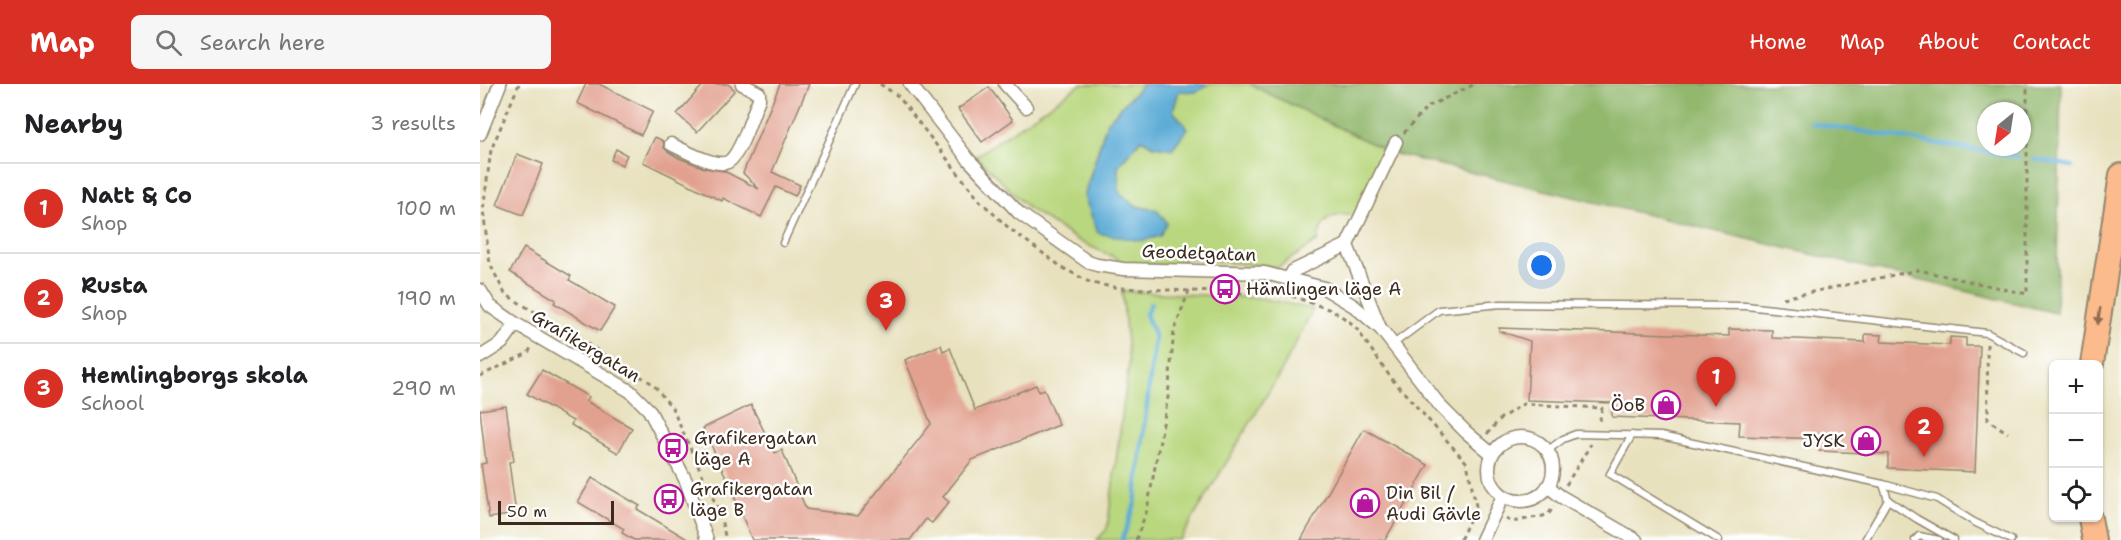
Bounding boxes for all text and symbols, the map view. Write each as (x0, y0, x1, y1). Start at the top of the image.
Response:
search box (131, 15, 551, 69)
text: Map (30, 23, 95, 61)
icon: search (152, 26, 185, 59)
text: Search here (200, 28, 325, 57)
text: Home (1749, 28, 1807, 56)
text: Map (1840, 28, 1885, 56)
text: About (1918, 28, 1979, 56)
text: Contact (2012, 28, 2091, 56)
north arrow (1977, 102, 2031, 156)
text: Nearby (24, 106, 123, 141)
text: 3 results (370, 110, 456, 136)
text: Natt & Co (81, 181, 192, 210)
text: 1 (39, 195, 48, 221)
text: 100 m (396, 195, 456, 221)
text: Shop (81, 210, 128, 236)
street label: Geodetgatan (1141, 239, 1257, 267)
your location (1527, 251, 1556, 280)
text: Rusta (81, 271, 148, 300)
bus stop icon: Hämlingen läge A (1209, 273, 1241, 305)
place label: Hämlingen läge A (1246, 277, 1401, 301)
pin: 3 (866, 282, 906, 331)
text: 2 (37, 285, 51, 311)
text: 190 m (397, 285, 456, 311)
text: Shop (81, 300, 128, 326)
street label: Grafikergatan (527, 304, 645, 388)
one-way arrow (2094, 307, 2103, 326)
pin: 1 (1696, 358, 1736, 407)
map controls (2049, 360, 2103, 522)
button: + (2049, 360, 2103, 414)
text: Hemlingborgs skola (81, 361, 308, 390)
text: 3 (37, 375, 51, 401)
text: 290 m (391, 375, 456, 401)
shop icon: ÖoB (1650, 389, 1682, 421)
text: School (81, 390, 144, 416)
place label: ÖoB (1611, 393, 1645, 417)
pin: 2 (1904, 408, 1944, 457)
button: − (2049, 414, 2103, 468)
shop icon: JYSK (1850, 425, 1882, 457)
place label: Grafikergatan läge A (694, 426, 817, 471)
place label: JYSK (1802, 429, 1845, 453)
bus stop icon: Grafikergatan läge A (657, 432, 689, 464)
button: locate (2049, 468, 2103, 522)
place label: Grafikergatan läge B (690, 477, 813, 522)
place label: Din Bil / Audi Gävle (1386, 481, 1481, 526)
bus stop icon: Grafikergatan läge B (653, 483, 685, 515)
shop icon: Din Bil / Audi Gävle (1349, 487, 1381, 519)
scale bar (498, 498, 614, 526)
text: 50 m (507, 501, 547, 522)

